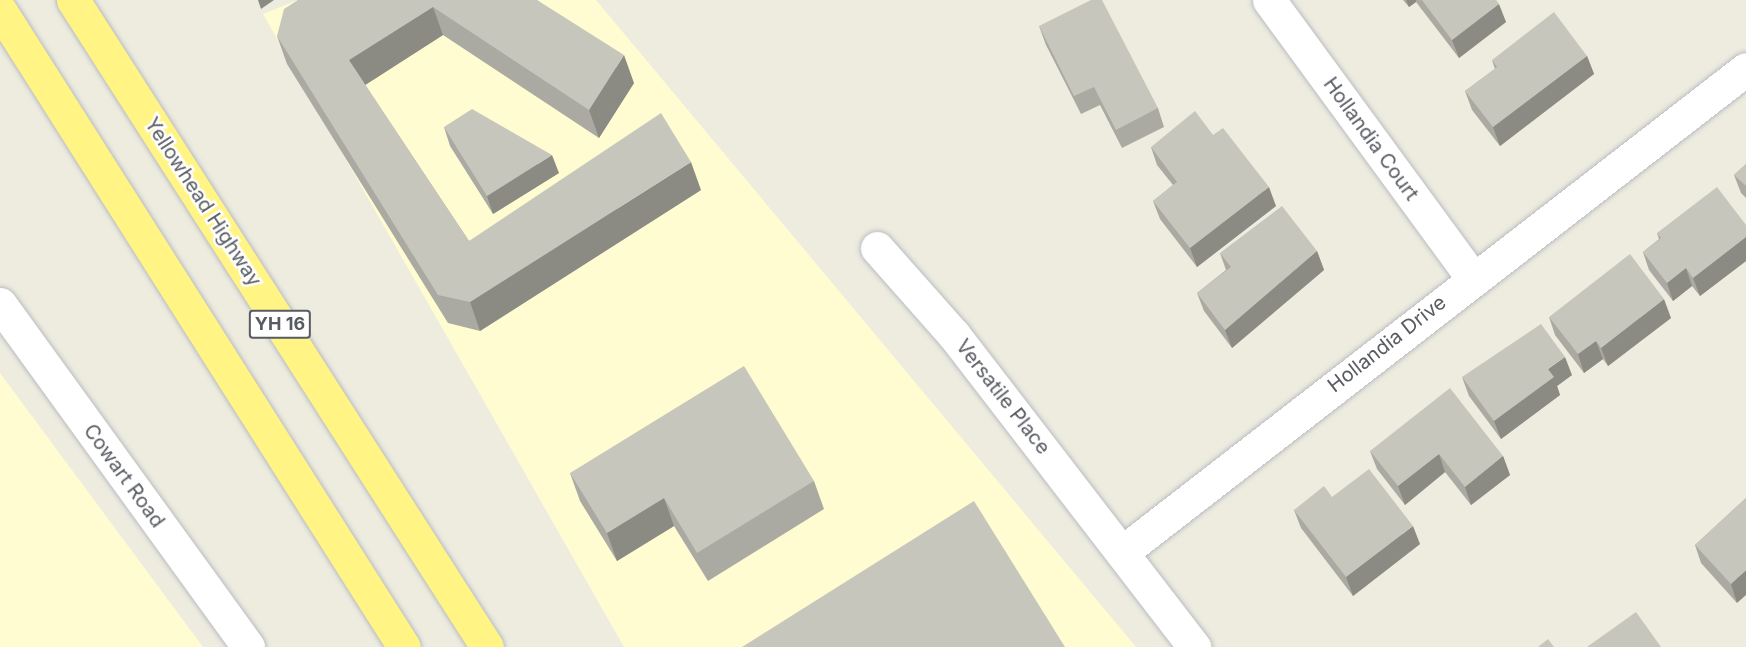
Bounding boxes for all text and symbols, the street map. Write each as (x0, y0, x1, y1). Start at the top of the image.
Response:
street label: Hollandia Court (1318, 73, 1424, 205)
street label: Yellowhead Highway (139, 113, 267, 291)
street label: Hollandia Drive (1323, 290, 1451, 398)
road number: YH 16 (248, 309, 312, 339)
street label: Versatile Place (951, 335, 1055, 459)
street label: Cowart Road (78, 420, 170, 532)

